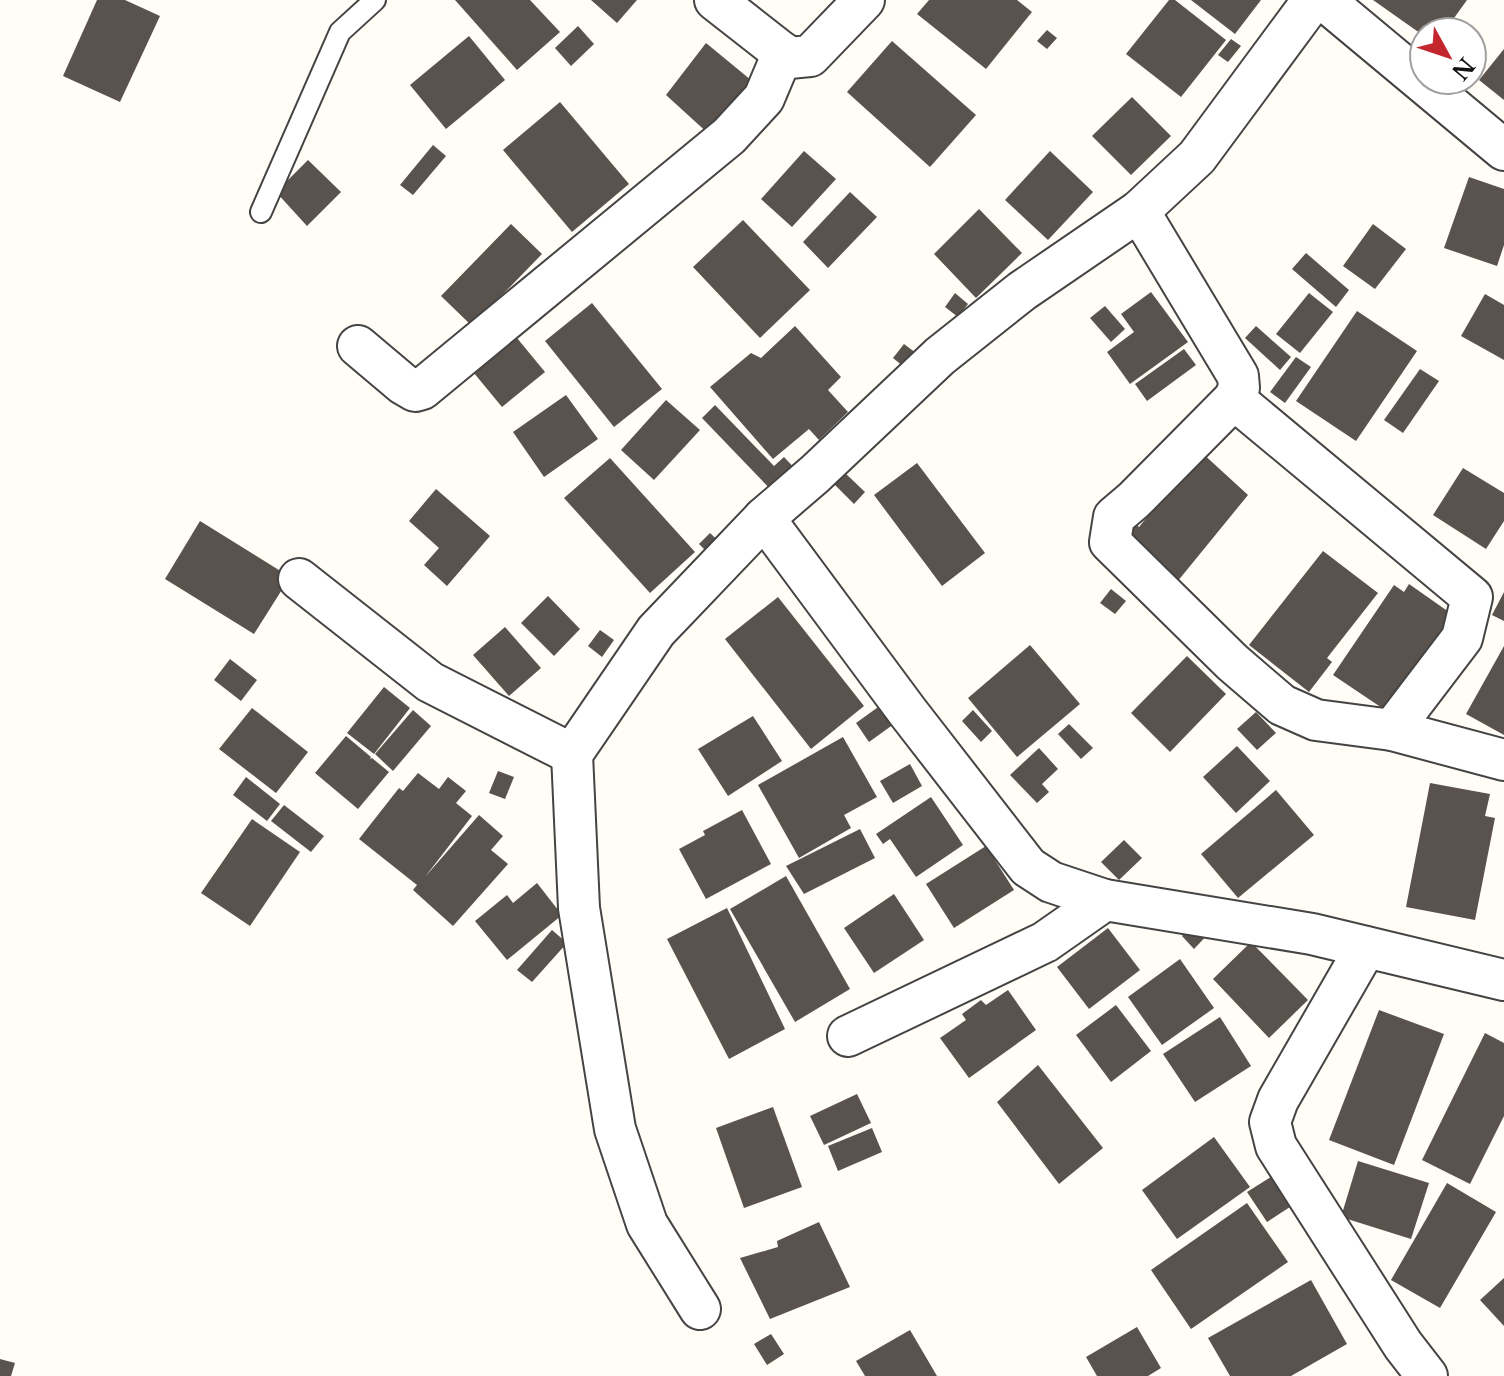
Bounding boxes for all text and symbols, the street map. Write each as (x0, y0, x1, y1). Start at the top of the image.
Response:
north arrow (1408, 16, 1488, 96)
text: N (1446, 52, 1480, 85)

